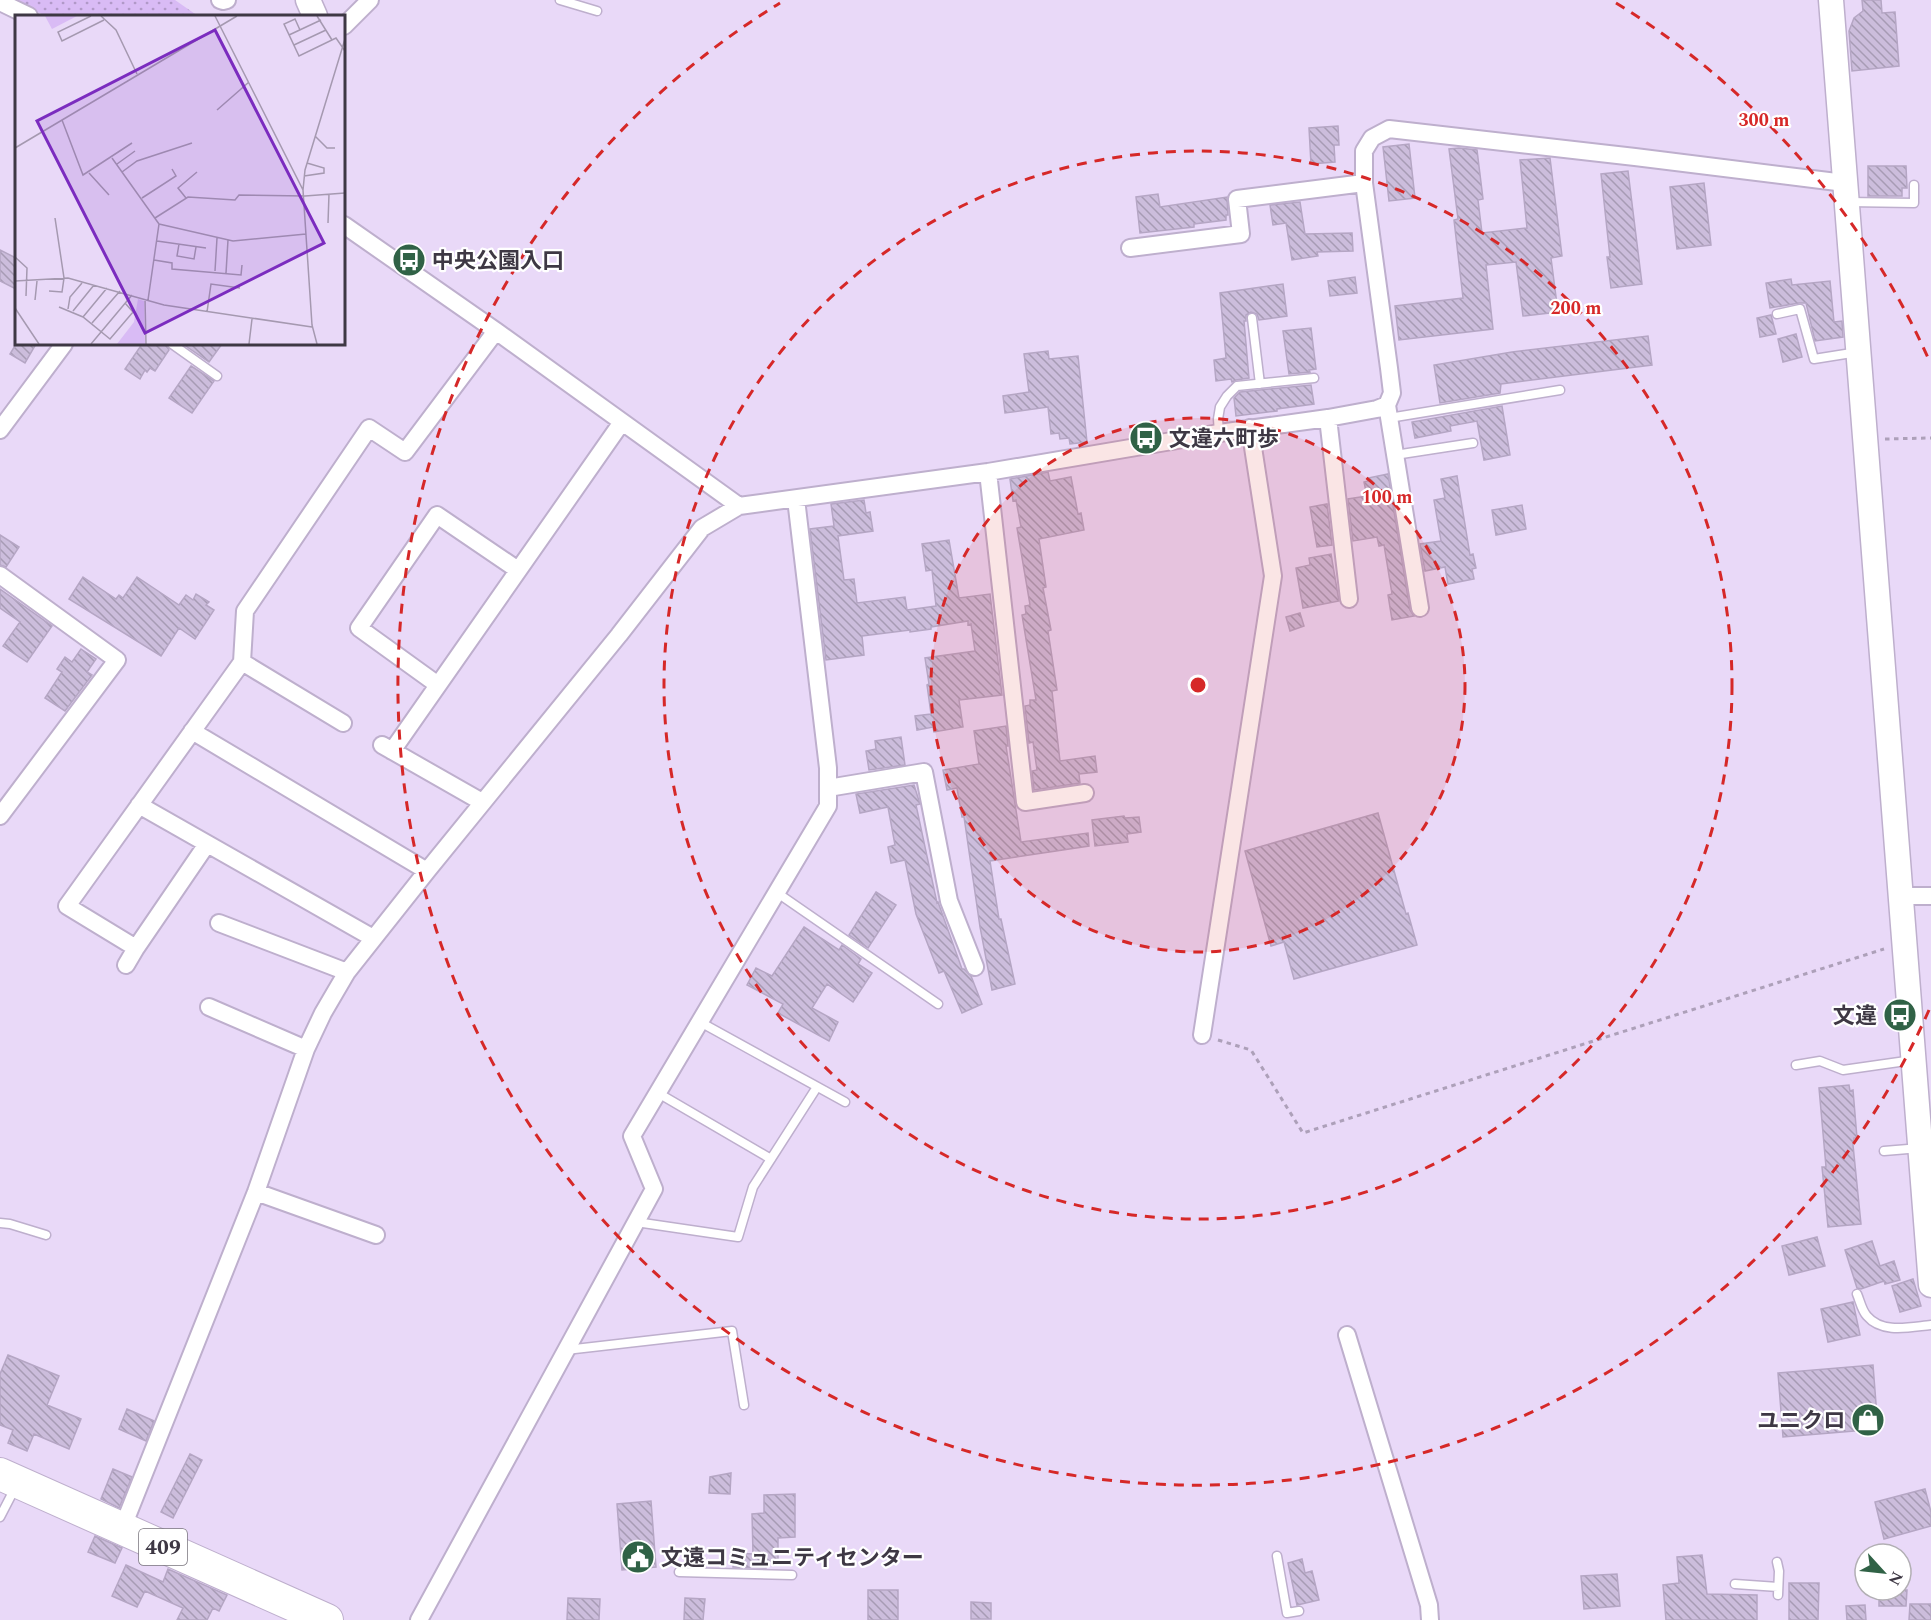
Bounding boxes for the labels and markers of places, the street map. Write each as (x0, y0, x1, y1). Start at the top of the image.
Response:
bus stop icon: 中央公園入口 (391, 242, 427, 278)
place label: 中央公園入口 (432, 245, 564, 278)
bus stop icon: 文違六町歩 (1128, 420, 1164, 456)
place label: 文違六町歩 (1169, 423, 1279, 456)
centre of rings (1188, 675, 1208, 695)
bus stop icon: 文違 (1882, 997, 1918, 1033)
place label: 文違 (1833, 1000, 1877, 1033)
shop icon: ユニクロ (1850, 1402, 1886, 1438)
place label: ユニクロ (1757, 1405, 1845, 1438)
public building icon: 文遠コミュニティセンター (620, 1539, 656, 1575)
place label: 文遠コミュニティセンター (661, 1542, 924, 1575)

